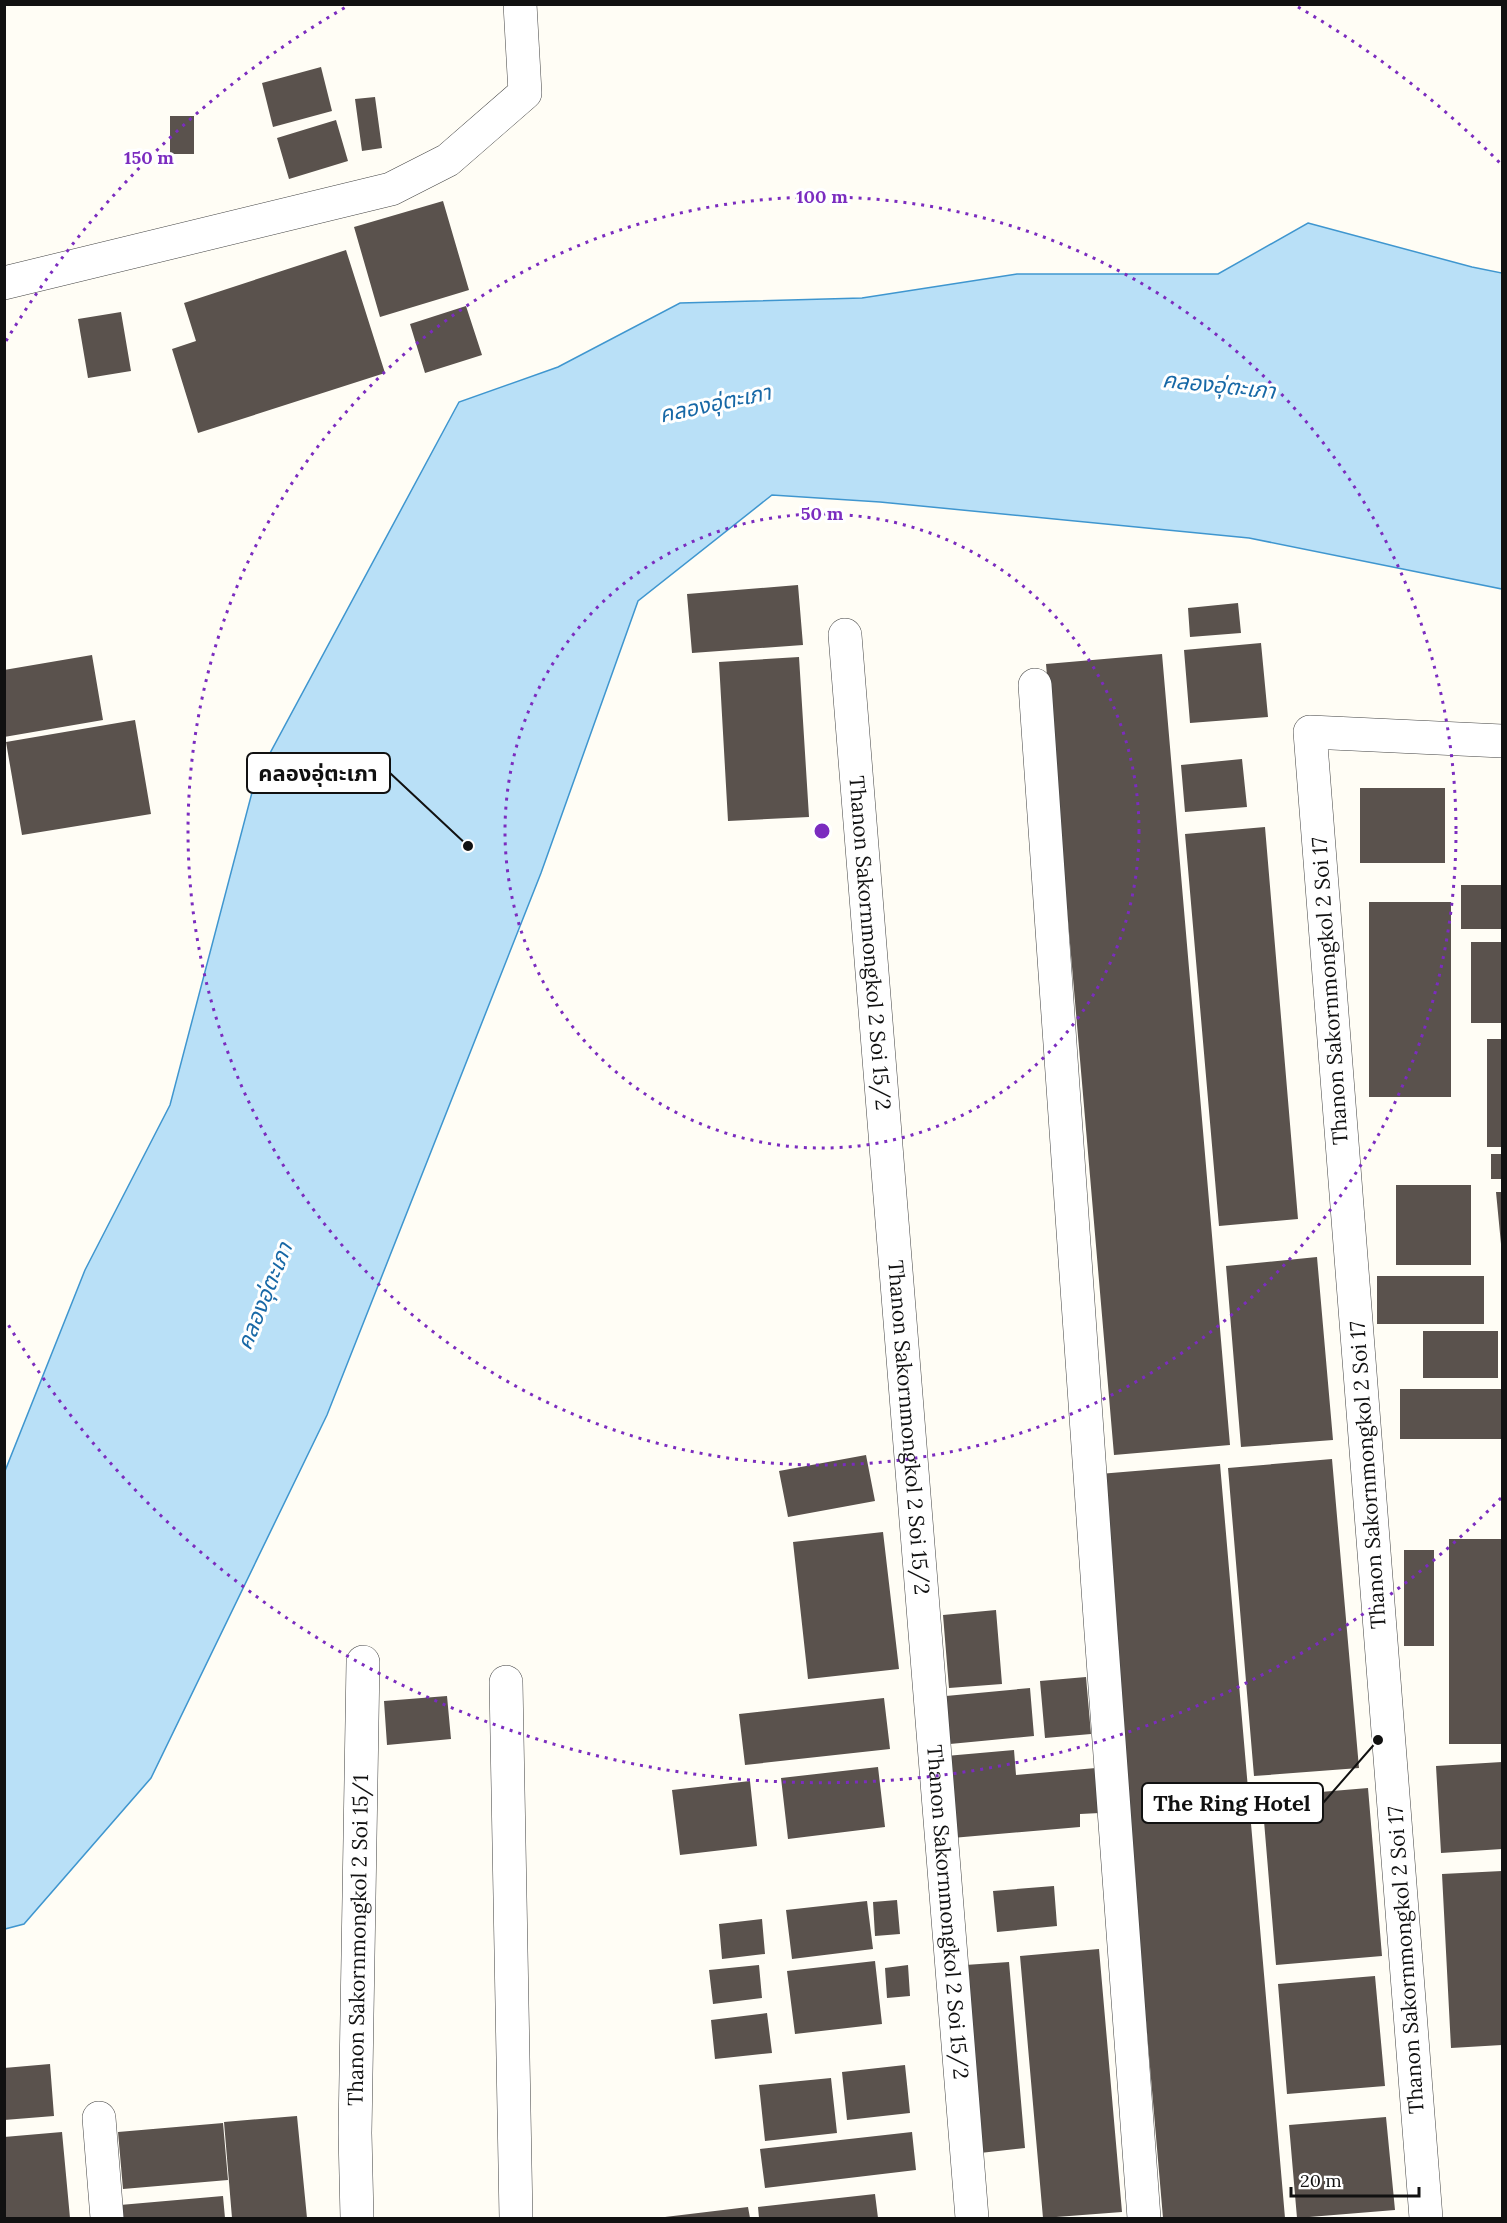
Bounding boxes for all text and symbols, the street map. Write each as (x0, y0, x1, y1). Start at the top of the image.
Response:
text: 150 m (124, 146, 174, 169)
text: 100 m (796, 185, 848, 208)
water label: คลองอุ่ตะเภา (1161, 365, 1278, 405)
water label: คลองอุ่ตะเภา (657, 377, 774, 428)
text: 50 m (801, 502, 844, 525)
callout: คลองอุ่ตะเภา (247, 753, 390, 793)
text: คลองอุ่ตะเภา (258, 759, 378, 787)
street label: Thanon Sakornmongkol 2 Soi 15/2 (843, 775, 897, 1111)
centre of rings (812, 821, 832, 841)
street label: Thanon Sakornmongkol 2 Soi 17 (1305, 836, 1354, 1146)
water label: คลองอุ่ตะเภา (230, 1237, 299, 1354)
street label: Thanon Sakornmongkol 2 Soi 15/2 (882, 1259, 936, 1596)
street label: Thanon Sakornmongkol 2 Soi 17 (1343, 1320, 1392, 1630)
street label: Thanon Sakornmongkol 2 Soi 15/2 (921, 1744, 975, 2080)
street label: Thanon Sakornmongkol 2 Soi 15/1 (341, 1774, 374, 2106)
callout: The Ring Hotel (1142, 1783, 1323, 1823)
text: The Ring Hotel (1153, 1789, 1311, 1817)
street label: Thanon Sakornmongkol 2 Soi 17 (1381, 1805, 1430, 2115)
scale bar (1291, 2160, 1418, 2198)
text: 20 m (1300, 2169, 1342, 2192)

